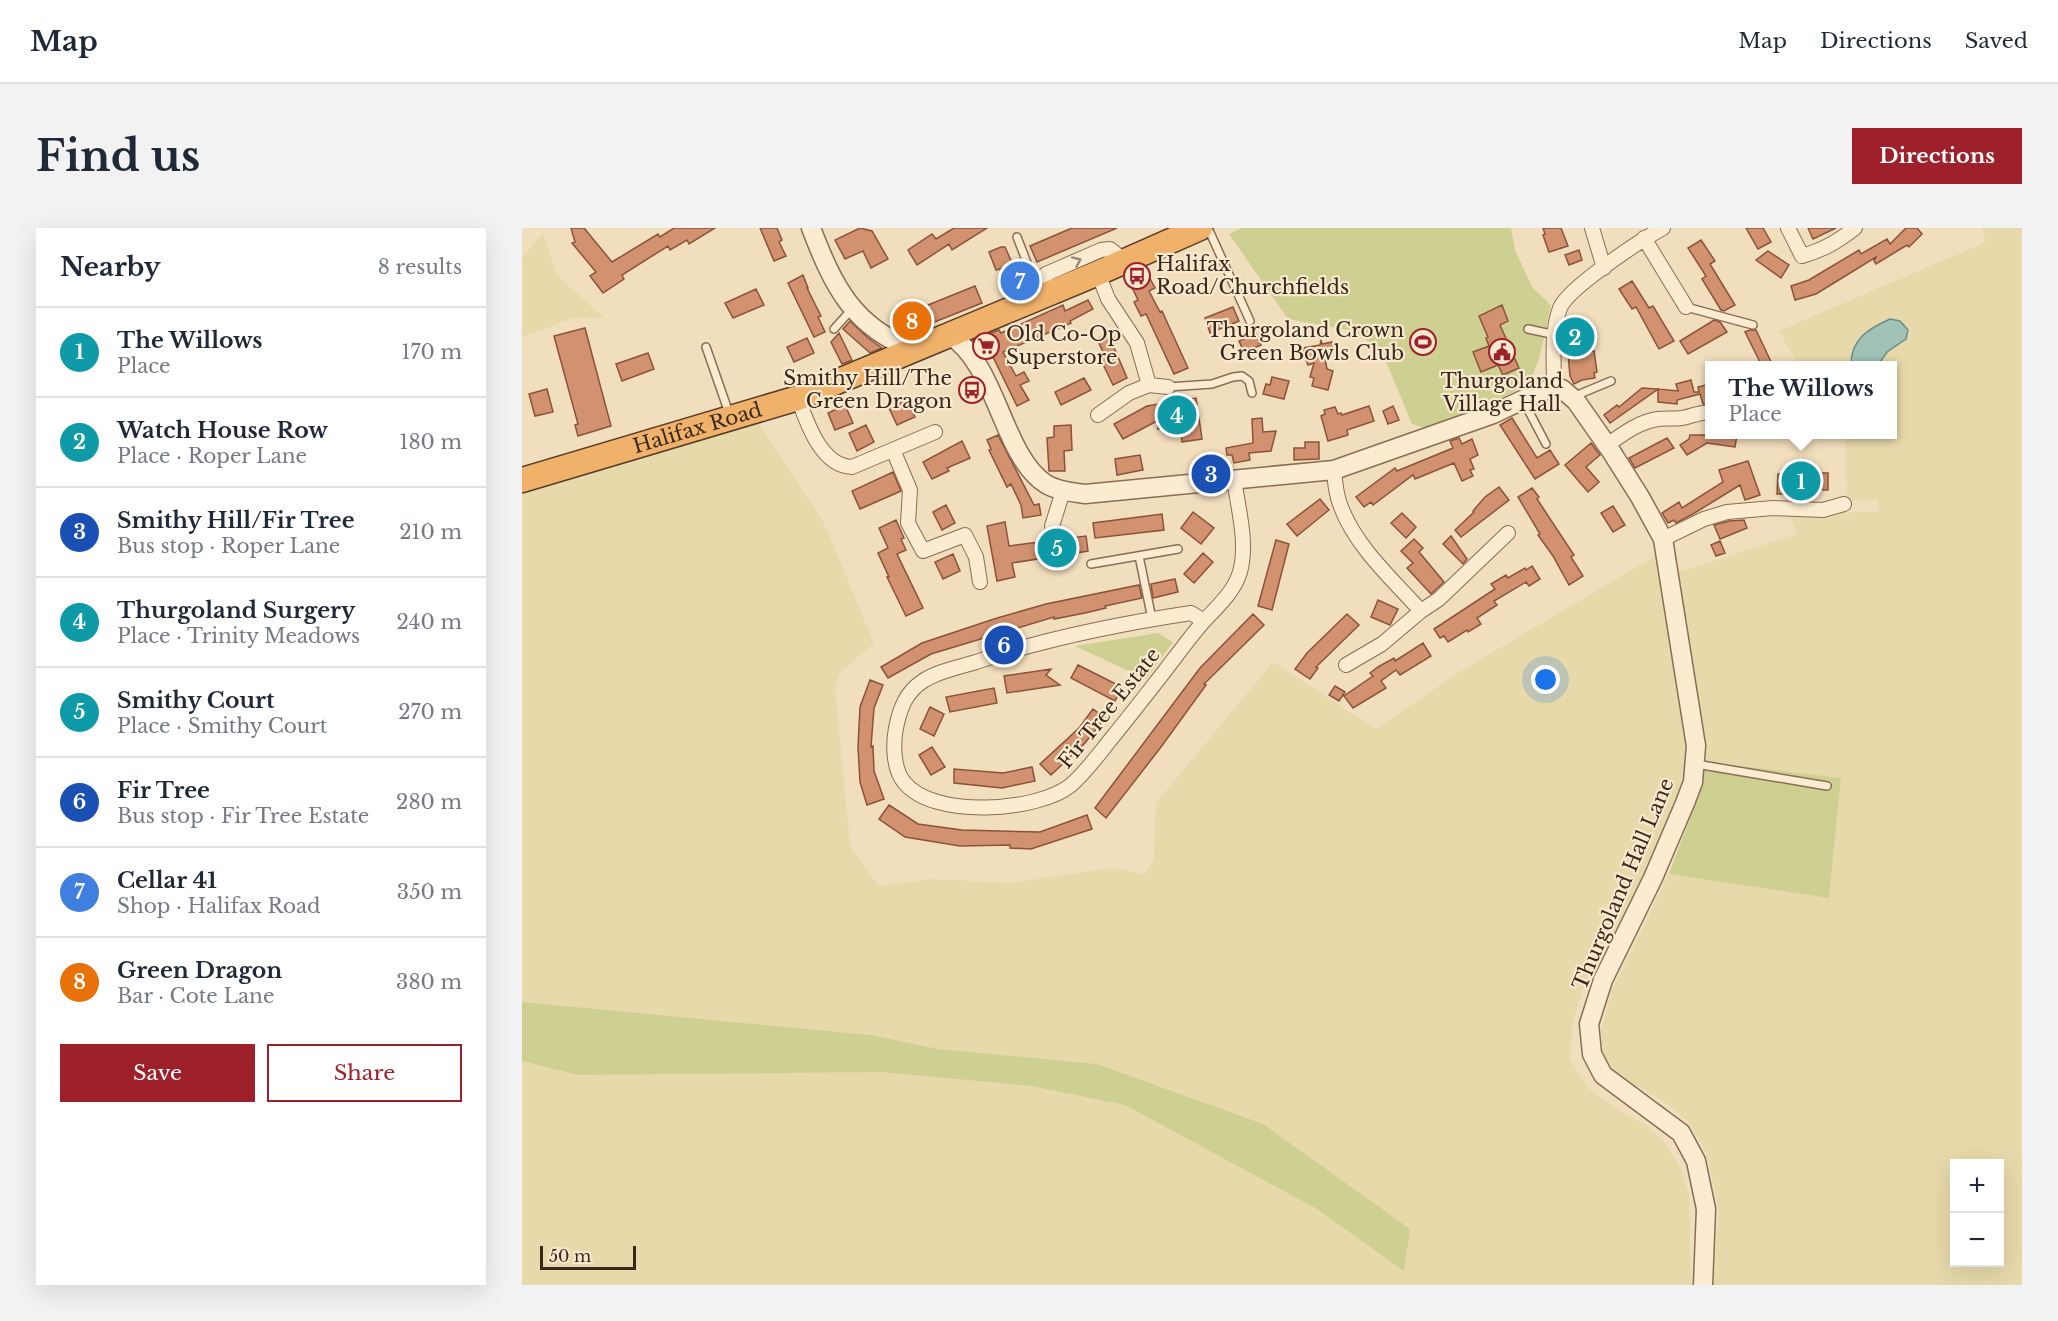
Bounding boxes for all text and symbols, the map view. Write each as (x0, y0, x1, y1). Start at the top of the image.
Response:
text: Map (30, 24, 98, 59)
text: Map (1738, 28, 1787, 54)
text: Directions (1820, 28, 1932, 54)
text: Saved (1965, 28, 2028, 54)
button: Directions (1852, 128, 2022, 184)
text: Find us (36, 130, 200, 182)
text: Nearby (60, 251, 161, 283)
place label: Halifax Road/Churchfields (1156, 252, 1349, 299)
text: 8 results (378, 255, 462, 279)
one-way arrow (1070, 256, 1081, 268)
pin: 7 (1000, 259, 1040, 304)
bus stop icon: Halifax Road/Churchfields (1122, 261, 1152, 291)
pin: 8 (892, 298, 932, 344)
pin: 2 (1556, 314, 1594, 360)
place label: Thurgoland Crown Green Bowls Club (1207, 318, 1404, 365)
place label: Old Co-Op Superstore (1006, 322, 1121, 369)
text: The Willows (117, 327, 263, 354)
sports icon: Thurgoland Crown Green Bowls Club (1408, 327, 1438, 357)
supermarket icon: Old Co-Op Superstore (971, 331, 1001, 361)
public building icon: Thurgoland Village Hall (1487, 337, 1517, 367)
text: 1 (75, 340, 84, 364)
text: 170 m (402, 340, 462, 364)
text: Place (117, 354, 171, 378)
popup (1705, 361, 1897, 439)
place label: Smithy Hill/The Green Dragon (783, 366, 952, 413)
place label: Thurgoland Village Hall (1441, 369, 1563, 416)
bus stop icon: Smithy Hill/The Green Dragon (957, 375, 987, 405)
text: The Willows (1728, 375, 1874, 402)
pin: 4 (1158, 392, 1196, 438)
street label: Halifax Road (630, 397, 765, 458)
text: Place (1728, 402, 1782, 426)
text: Watch House Row (117, 417, 328, 444)
text: 2 (73, 430, 86, 454)
text: 180 m (399, 430, 462, 454)
text: Place · Roper Lane (117, 444, 307, 468)
pin: 3 (1192, 452, 1230, 496)
pin: 1 (1782, 458, 1820, 504)
text: Smithy Hill/Fir Tree (117, 507, 355, 534)
text: 3 (73, 520, 86, 544)
text: 210 m (399, 520, 462, 544)
pin: 5 (1038, 526, 1076, 570)
text: Bus stop · Roper Lane (117, 534, 340, 558)
text: Thurgoland Surgery (117, 597, 355, 624)
text: 4 (73, 610, 86, 634)
text: 240 m (397, 610, 462, 634)
pin: 6 (984, 622, 1024, 668)
text: Place · Trinity Meadows (117, 624, 360, 648)
street label: Fir Tree Estate (1053, 643, 1165, 773)
your location (1531, 665, 1560, 694)
text: Smithy Court (117, 687, 274, 714)
text: 5 (74, 700, 85, 724)
text: 270 m (398, 700, 462, 724)
text: Place · Smithy Court (117, 714, 327, 738)
street label: Thurgoland Hall Lane (1568, 775, 1678, 993)
text: Fir Tree (117, 777, 210, 804)
text: 6 (73, 790, 86, 814)
text: 280 m (396, 790, 462, 814)
text: Bus stop · Fir Tree Estate (117, 804, 369, 828)
text: Cellar 41 (117, 867, 217, 894)
text: 7 (74, 880, 85, 904)
text: 350 m (397, 880, 462, 904)
text: Shop · Halifax Road (117, 894, 321, 918)
text: Green Dragon (117, 957, 282, 984)
text: 8 (73, 970, 86, 994)
text: 380 m (396, 970, 462, 994)
text: Bar · Cote Lane (117, 984, 274, 1008)
button: Save (60, 1044, 255, 1102)
button: Share (267, 1044, 462, 1102)
map controls (1950, 1159, 2004, 1267)
button: + (1950, 1159, 2004, 1213)
button: − (1950, 1213, 2004, 1267)
scale bar (540, 1243, 636, 1270)
text: 50 m (549, 1246, 591, 1266)

